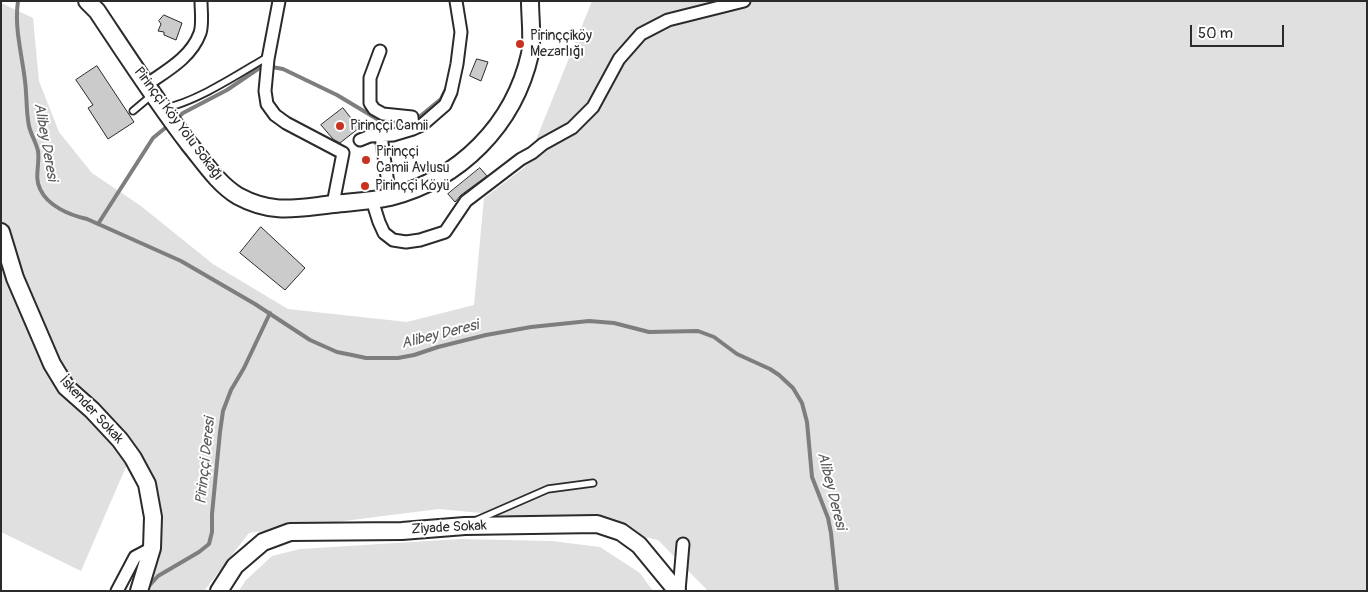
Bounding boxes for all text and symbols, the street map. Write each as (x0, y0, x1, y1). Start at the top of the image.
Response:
scale bar (1193, 15, 1287, 47)
text: 50 m (1198, 24, 1233, 43)
place label: Pirinççiköy Mezarlığı (530, 28, 592, 60)
marker: Pirinççiköy Mezarlığı (514, 38, 526, 50)
street label: Pirinççi Köy Yolu Sokağı (130, 64, 226, 184)
water label: Alibey Deresi (29, 102, 61, 182)
place label: Pirinççi Camii (350, 118, 428, 134)
marker: Pirinççi Camii (334, 120, 346, 132)
place label: Pirinççi Camii Avlusu (376, 144, 450, 176)
marker: Pirinççi Camii Avlusu (360, 154, 372, 166)
place label: Pirinççi Köyü (375, 178, 450, 194)
marker: Pirinççi Köyü (359, 180, 371, 192)
water label: Alibey Deresi (399, 317, 481, 353)
street label: İskender Sokak (55, 373, 127, 447)
water label: Pirinççi Deresi (192, 417, 220, 505)
water label: Alibey Deresi (813, 450, 849, 532)
street label: Ziyade Sokak (411, 518, 487, 538)

